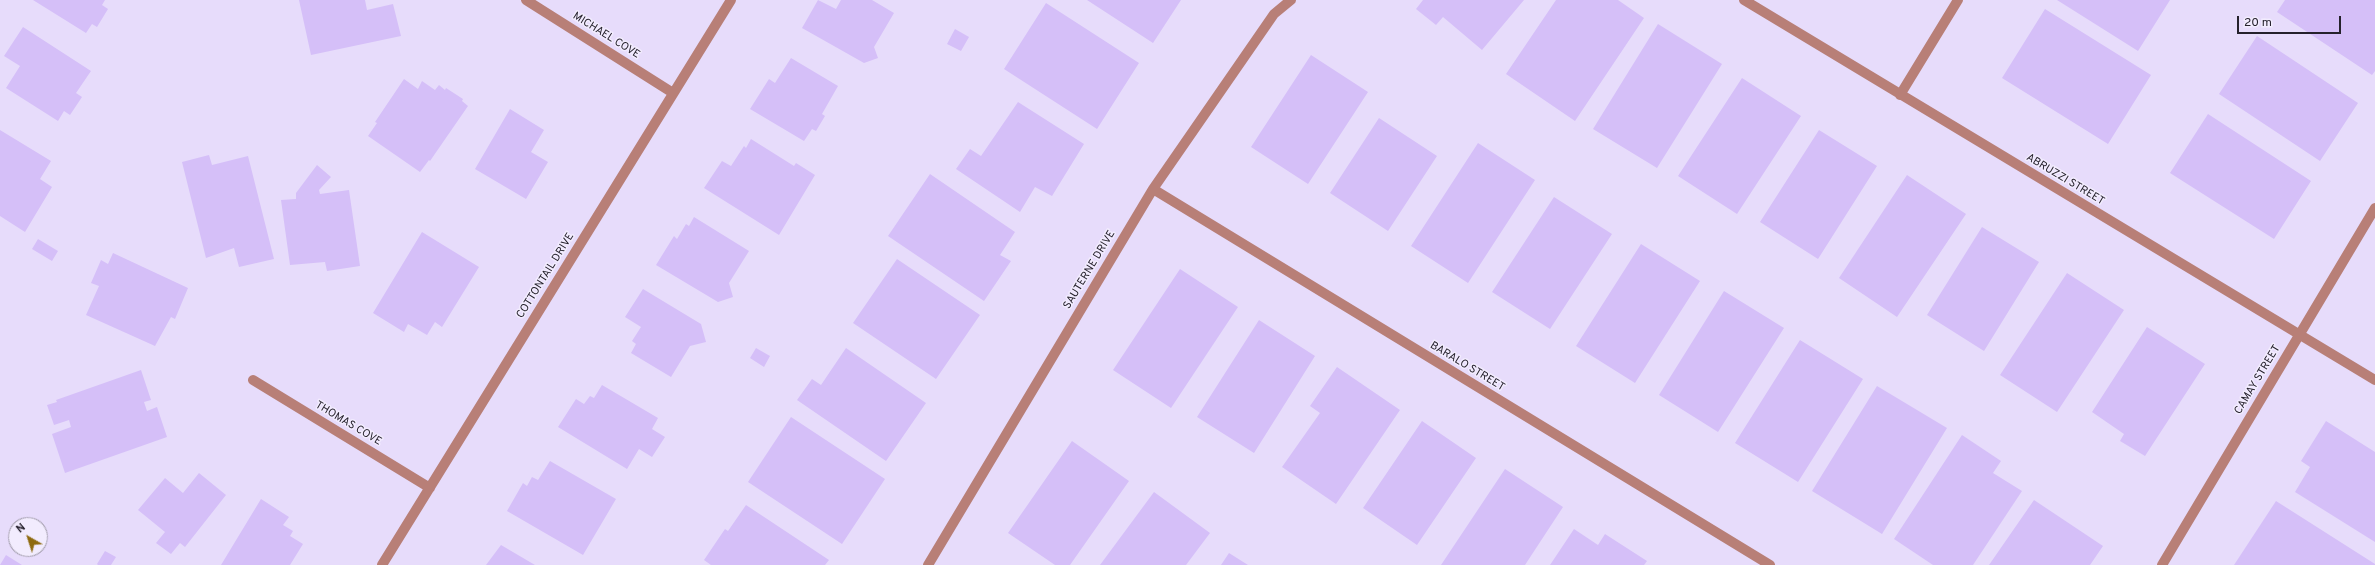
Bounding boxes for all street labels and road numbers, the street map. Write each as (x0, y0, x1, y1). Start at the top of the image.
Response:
street label: MICHAEL COVE (570, 10, 642, 62)
street label: ABRUZZI STREET (2024, 151, 2106, 209)
street label: SAUTERNE DRIVE (1061, 228, 1119, 312)
street label: COTTONTAIL DRIVE (514, 231, 578, 321)
street label: BARALO STREET (1427, 340, 1507, 394)
street label: CAMAY STREET (2232, 343, 2284, 417)
street label: THOMAS COVE (312, 399, 384, 449)

